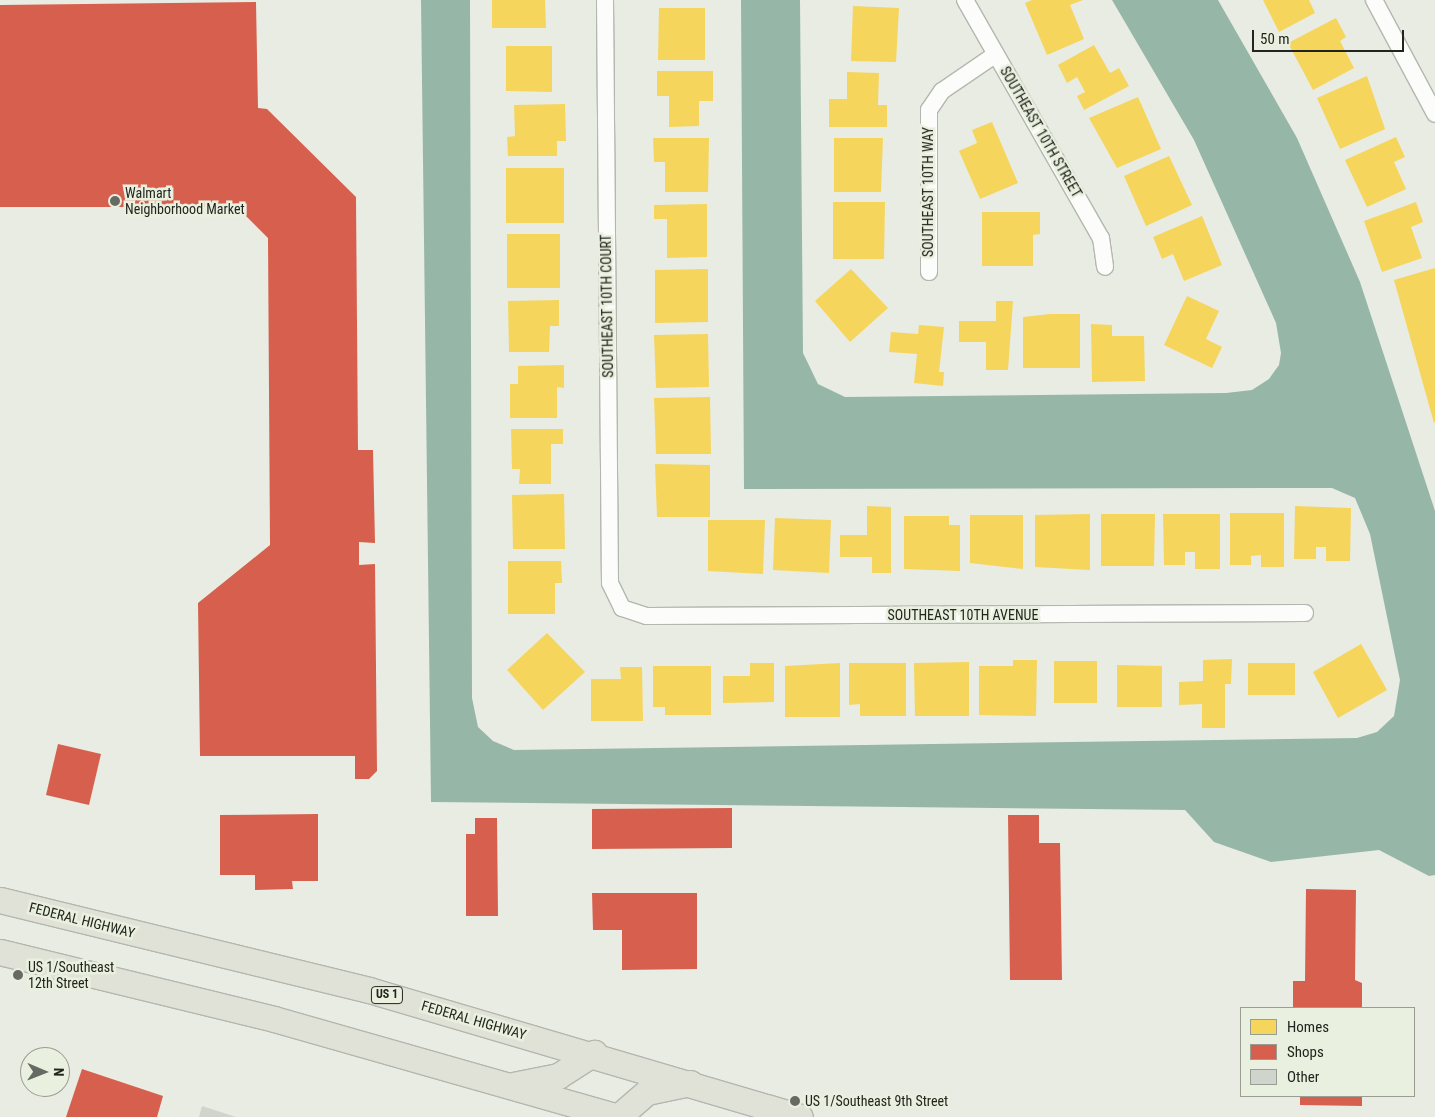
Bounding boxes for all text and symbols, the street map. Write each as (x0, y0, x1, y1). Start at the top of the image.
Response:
scale bar (1255, 20, 1408, 52)
text: 50 m (1260, 30, 1290, 48)
street label: SOUTHEAST 10TH STREET (997, 63, 1085, 201)
street label: SOUTHEAST 10TH WAY (920, 127, 936, 257)
place label: Walmart Neighborhood Market (125, 185, 245, 218)
marker: Walmart Neighborhood Market (109, 195, 121, 207)
street label: SOUTHEAST 10TH COURT (597, 234, 617, 378)
street label: SOUTHEAST 10TH AVENUE (887, 607, 1039, 623)
street label: FEDERAL HIGHWAY (27, 899, 137, 941)
place label: US 1/Southeast 12th Street (28, 959, 114, 992)
marker: US 1/Southeast 12th Street (12, 969, 24, 981)
road number: US 1 (371, 986, 403, 1004)
street label: FEDERAL HIGHWAY (420, 997, 528, 1043)
legend (1240, 1007, 1415, 1097)
text: Homes (1287, 1018, 1329, 1036)
text: Shops (1287, 1043, 1324, 1061)
north arrow (20, 1047, 70, 1097)
text: N (51, 1068, 67, 1077)
text: Other (1287, 1068, 1319, 1086)
place label: US 1/Southeast 9th Street (805, 1093, 948, 1109)
marker: US 1/Southeast 9th Street (789, 1095, 801, 1107)

